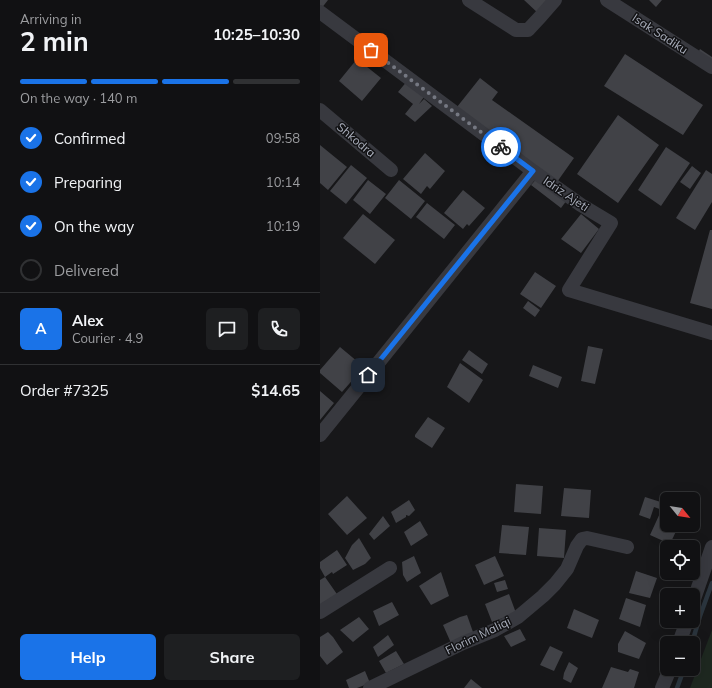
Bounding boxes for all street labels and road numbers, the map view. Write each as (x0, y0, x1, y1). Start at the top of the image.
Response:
street label: Isak Sadiku (630, 10, 691, 57)
street label: Shkodra (334, 119, 379, 160)
street label: Idriz Ajeti (540, 173, 592, 214)
street label: Florim Maliqi (443, 613, 513, 658)

